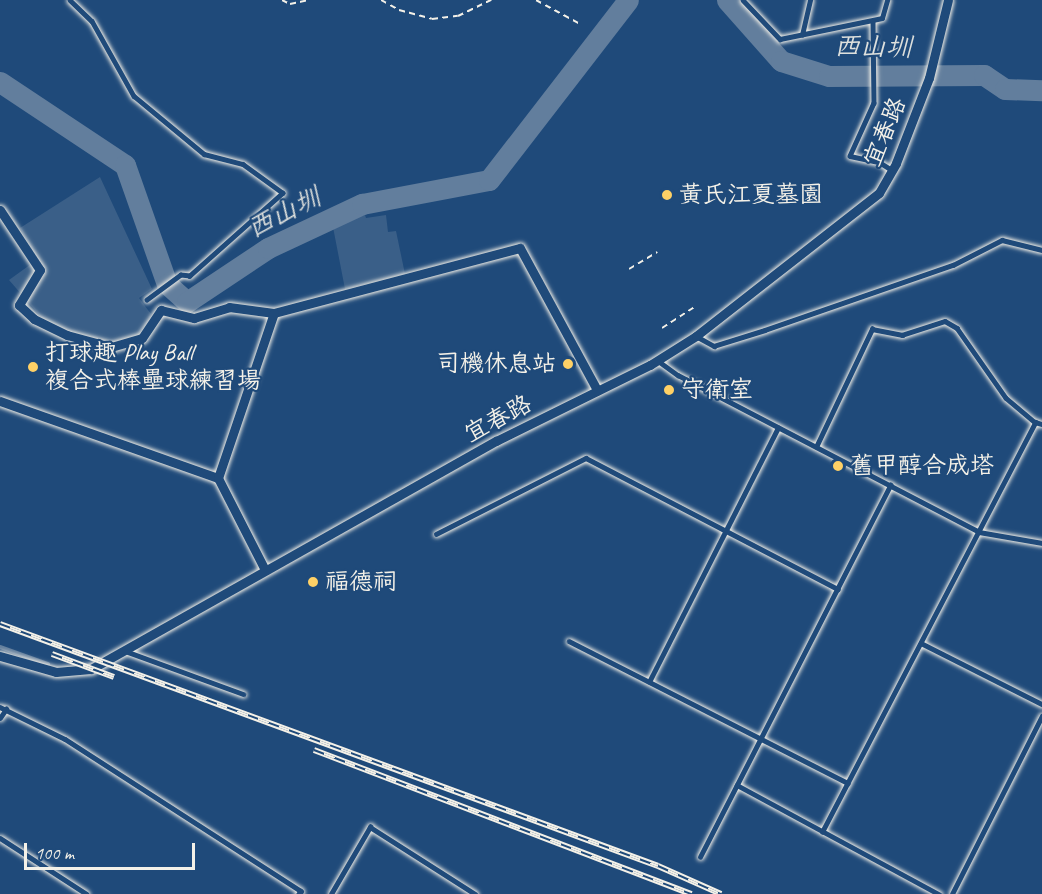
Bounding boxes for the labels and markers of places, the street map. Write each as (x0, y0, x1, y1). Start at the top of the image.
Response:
place label: 黃氏江夏墓園 (679, 181, 823, 209)
marker: 黃氏江夏墓園 (660, 188, 674, 202)
place label: 打球趣 Play Ball 複合式棒壘球練習場 (45, 339, 261, 395)
place label: 司機休息站 (436, 350, 556, 378)
marker: 司機休息站 (561, 357, 575, 371)
marker: 打球趣 Play Ball 複合式棒壘球練習場 (26, 360, 40, 374)
place label: 守衛室 (681, 376, 753, 404)
marker: 守衛室 (662, 383, 676, 397)
place label: 舊甲醇合成塔 (850, 452, 994, 480)
marker: 舊甲醇合成塔 (831, 459, 845, 473)
place label: 福德祠 (325, 568, 397, 596)
marker: 福德祠 (306, 575, 320, 589)

